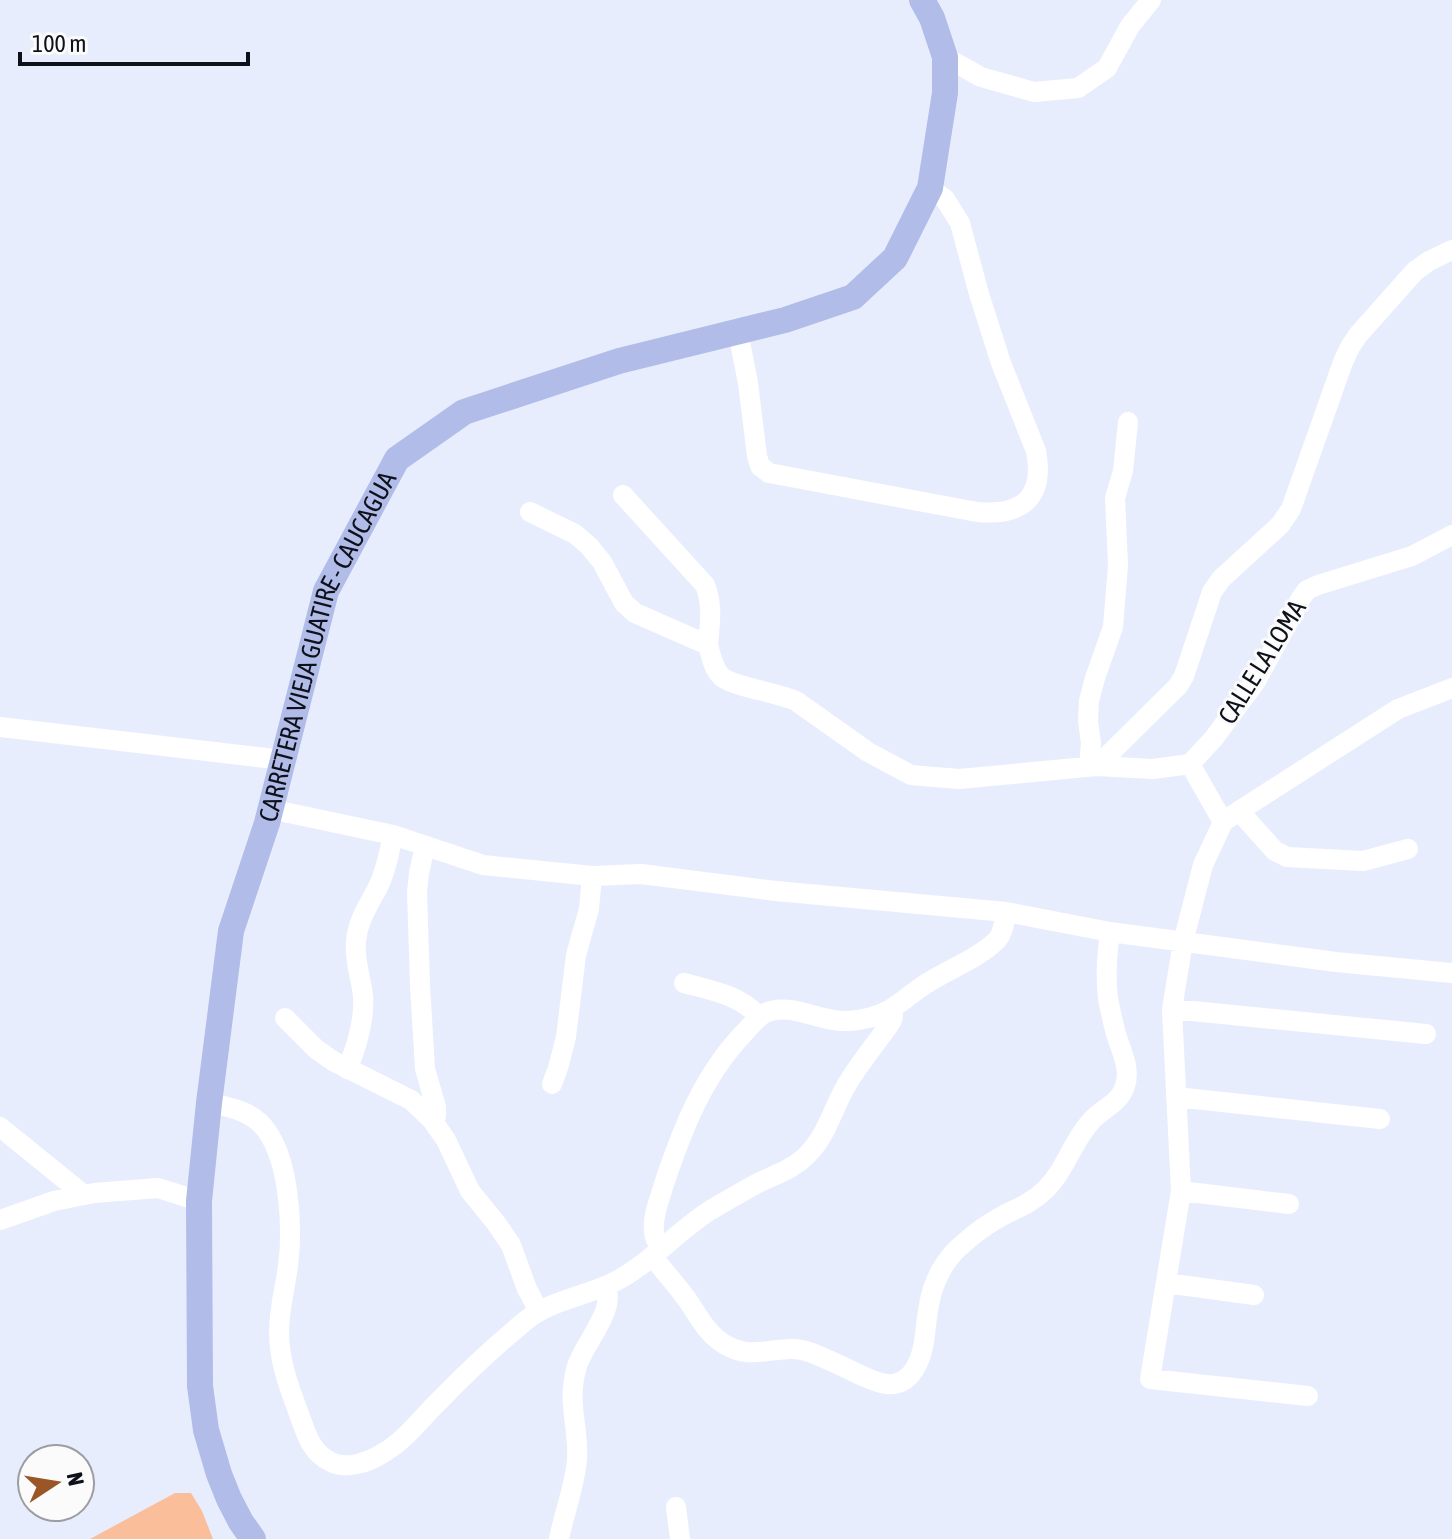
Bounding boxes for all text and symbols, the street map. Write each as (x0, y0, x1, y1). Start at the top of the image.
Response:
scale bar (20, 16, 248, 66)
text: 100 m (32, 30, 86, 57)
street label: CARRETERA VIEJA GUATIRE - CAUCAGUA (253, 466, 403, 825)
street label: CALLE LA LOMA (1212, 594, 1312, 730)
north arrow (16, 1443, 96, 1523)
text: N (61, 1470, 90, 1488)

